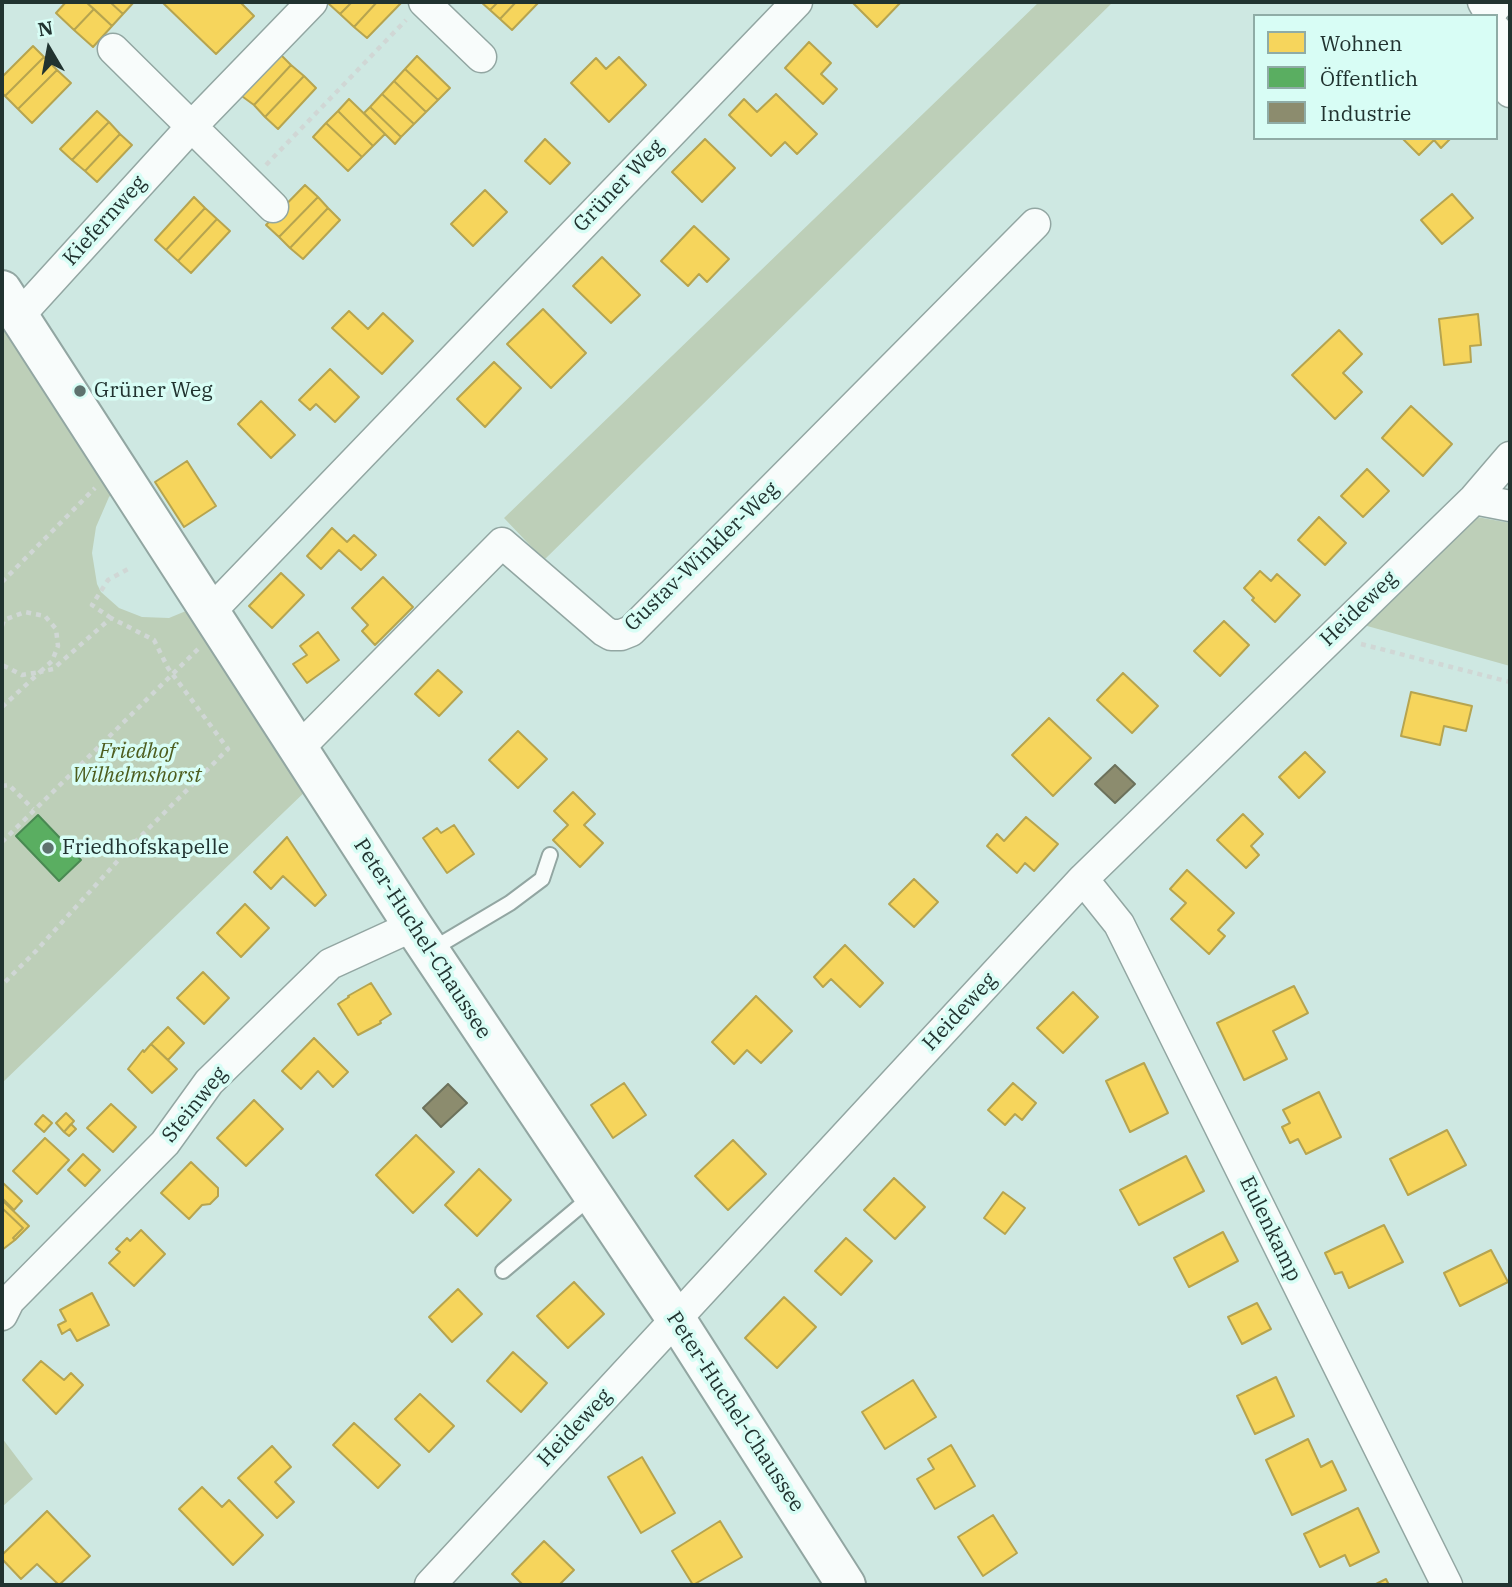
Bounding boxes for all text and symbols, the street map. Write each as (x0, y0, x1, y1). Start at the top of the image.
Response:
north arrow (14, 14, 84, 84)
legend (1253, 14, 1498, 140)
text: N (36, 15, 55, 41)
text: Wohnen (1320, 29, 1402, 57)
text: Öffentlich (1320, 64, 1418, 92)
text: Industrie (1320, 99, 1411, 127)
street label: Grüner Weg (569, 135, 669, 237)
street label: Kiefernweg (58, 171, 152, 271)
place label: Grüner Weg (94, 378, 213, 404)
marker: Grüner Weg (72, 383, 88, 399)
street label: Gustav-Winkler-Weg (620, 477, 784, 637)
street label: Heideweg (1315, 566, 1403, 652)
park label: Friedhof Wilhelmshorst (72, 739, 202, 789)
street label: Peter-Huchel-Chaussee (348, 834, 496, 1044)
place label: Friedhofskapelle (62, 835, 229, 861)
marker: Friedhofskapelle (40, 840, 56, 856)
street label: Heideweg (918, 968, 1002, 1056)
street label: Steinweg (157, 1062, 233, 1148)
street label: Eulenkamp (1234, 1172, 1306, 1286)
street label: Peter-Huchel-Chaussee (661, 1307, 809, 1517)
street label: Heideweg (533, 1384, 617, 1472)

